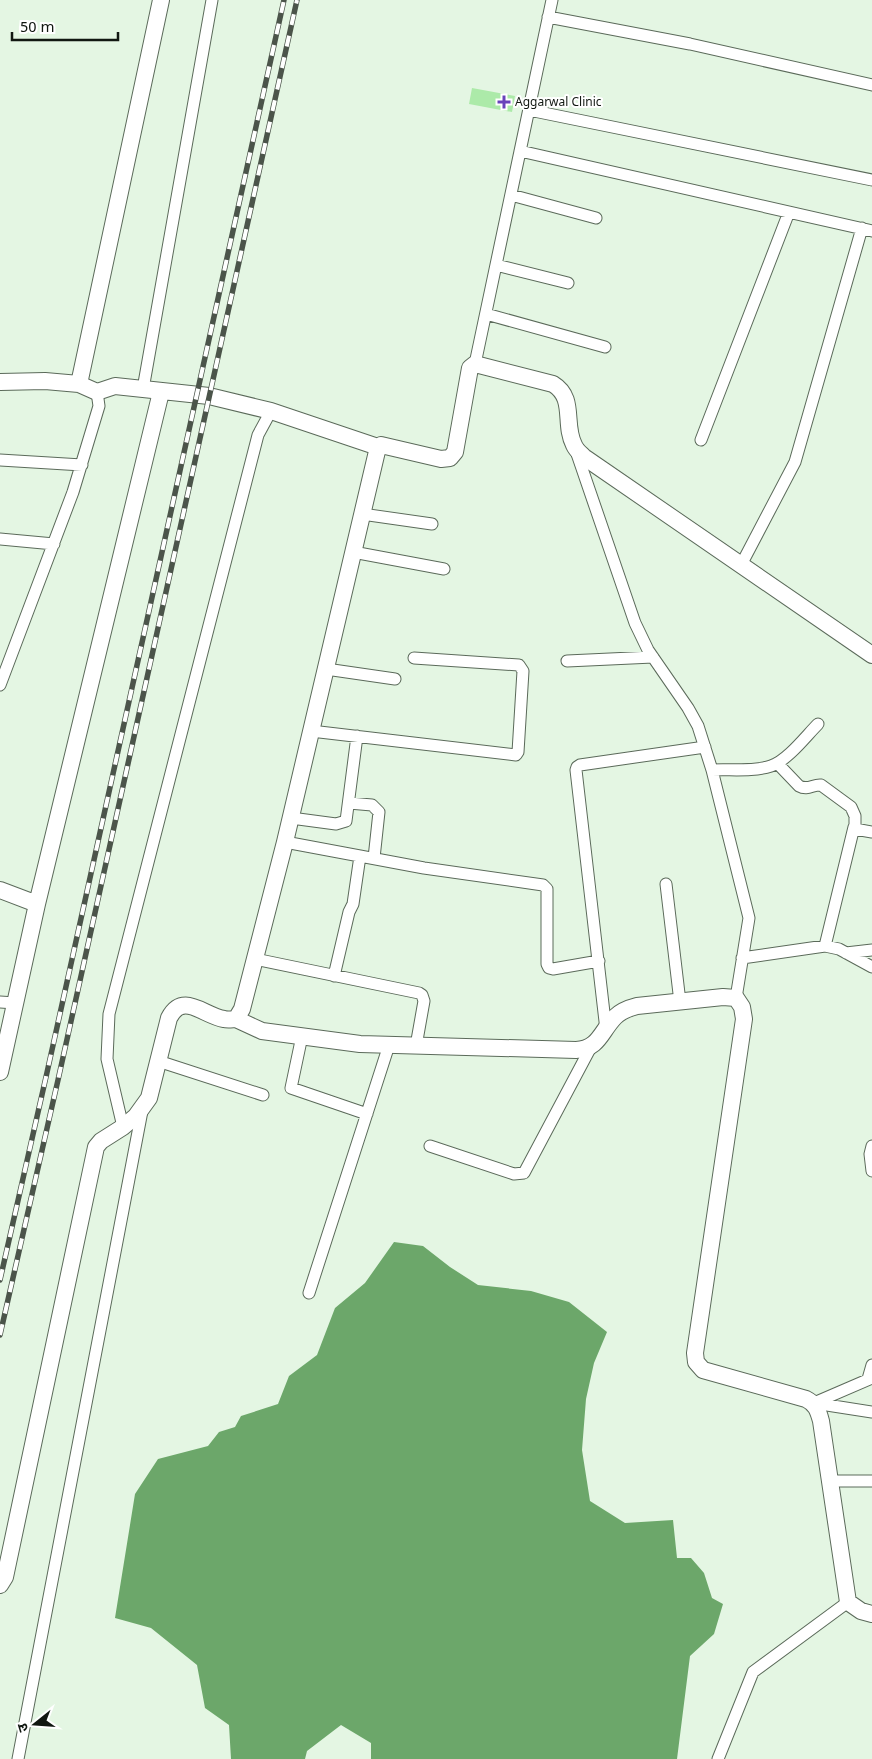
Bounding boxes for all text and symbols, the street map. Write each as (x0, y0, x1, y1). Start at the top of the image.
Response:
scale bar (12, 10, 119, 42)
text: 50 m (20, 19, 54, 38)
marker: Aggarwal Clinic (497, 95, 511, 109)
place label: Aggarwal Clinic (515, 95, 602, 111)
north arrow (10, 1699, 60, 1749)
text: उ (13, 1720, 34, 1734)

